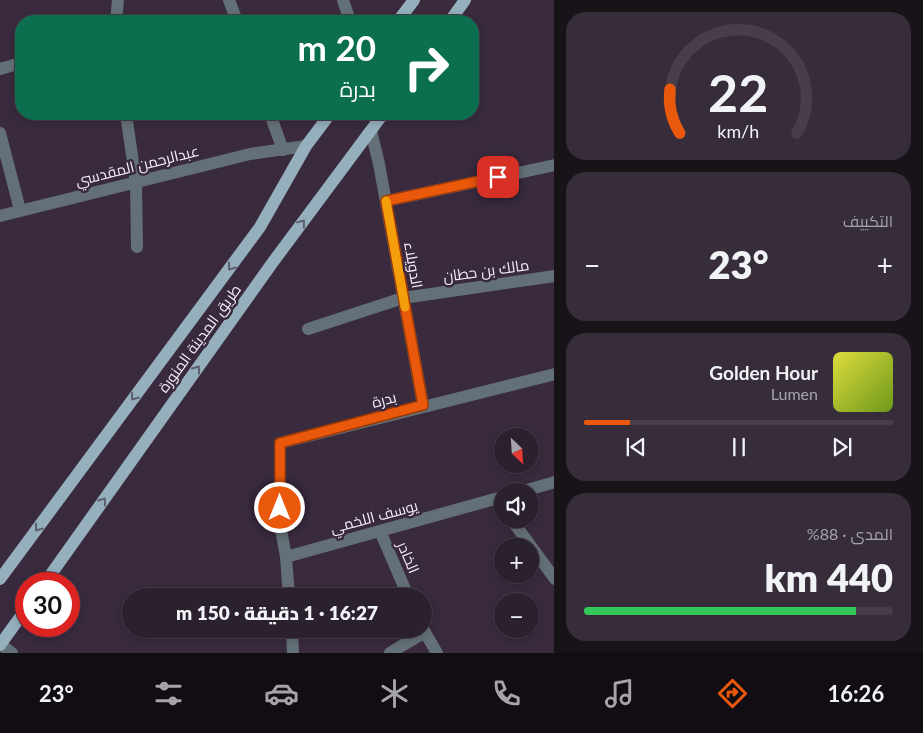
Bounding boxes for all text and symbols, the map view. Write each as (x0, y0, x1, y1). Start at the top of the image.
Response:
text: 20 m (298, 26, 376, 68)
icon: right (394, 35, 459, 100)
text: 22 (708, 61, 769, 123)
text: بدرة (340, 75, 376, 102)
text: km/h (718, 120, 759, 142)
street label: عبدالرحمن المقدسي (73, 141, 202, 193)
pin (477, 156, 519, 198)
icon: arrive (484, 163, 512, 191)
text: التكييف (843, 211, 893, 230)
one-way arrow (297, 220, 305, 229)
street label: الدويلاء (400, 240, 427, 290)
text: 23° (709, 241, 768, 287)
text: − (584, 248, 600, 282)
text: + (877, 248, 893, 282)
street label: مالك بن حطان (442, 255, 530, 287)
one-way arrow (228, 261, 237, 271)
street label: طريق المدينة المنورة (154, 280, 246, 397)
text: Golden Hour (709, 361, 818, 384)
one-way arrow (191, 365, 200, 375)
text: Lumen (771, 384, 818, 403)
street label: بدرة (370, 387, 399, 412)
one-way arrow (132, 391, 140, 400)
north arrow (494, 428, 539, 472)
map controls (494, 428, 539, 638)
icon: previous (622, 433, 650, 461)
icon: pause (725, 433, 753, 461)
icon: next (828, 433, 856, 461)
position arrow (253, 481, 305, 533)
button: sound (494, 483, 539, 528)
street label: يوسف اللخمي (328, 496, 421, 540)
one-way arrow (97, 497, 106, 507)
one-way arrow (35, 522, 44, 532)
text: المدى · 88% (807, 524, 893, 543)
street label: الخادر (393, 537, 424, 576)
button: + (494, 538, 539, 583)
text: 440 km (765, 554, 893, 600)
speed limit sign: 30 (15, 572, 80, 637)
button: − (494, 593, 539, 638)
text: 16:27 · 1 دقيقة · 150 m (176, 601, 378, 624)
icon: filters (151, 676, 186, 711)
icon: car (264, 676, 299, 711)
icon: climate (377, 676, 412, 711)
icon: phone (489, 676, 524, 711)
icon: music (602, 676, 637, 711)
icon: directions (715, 676, 750, 711)
text: 23° (39, 680, 74, 707)
text: 16:26 (827, 680, 884, 707)

